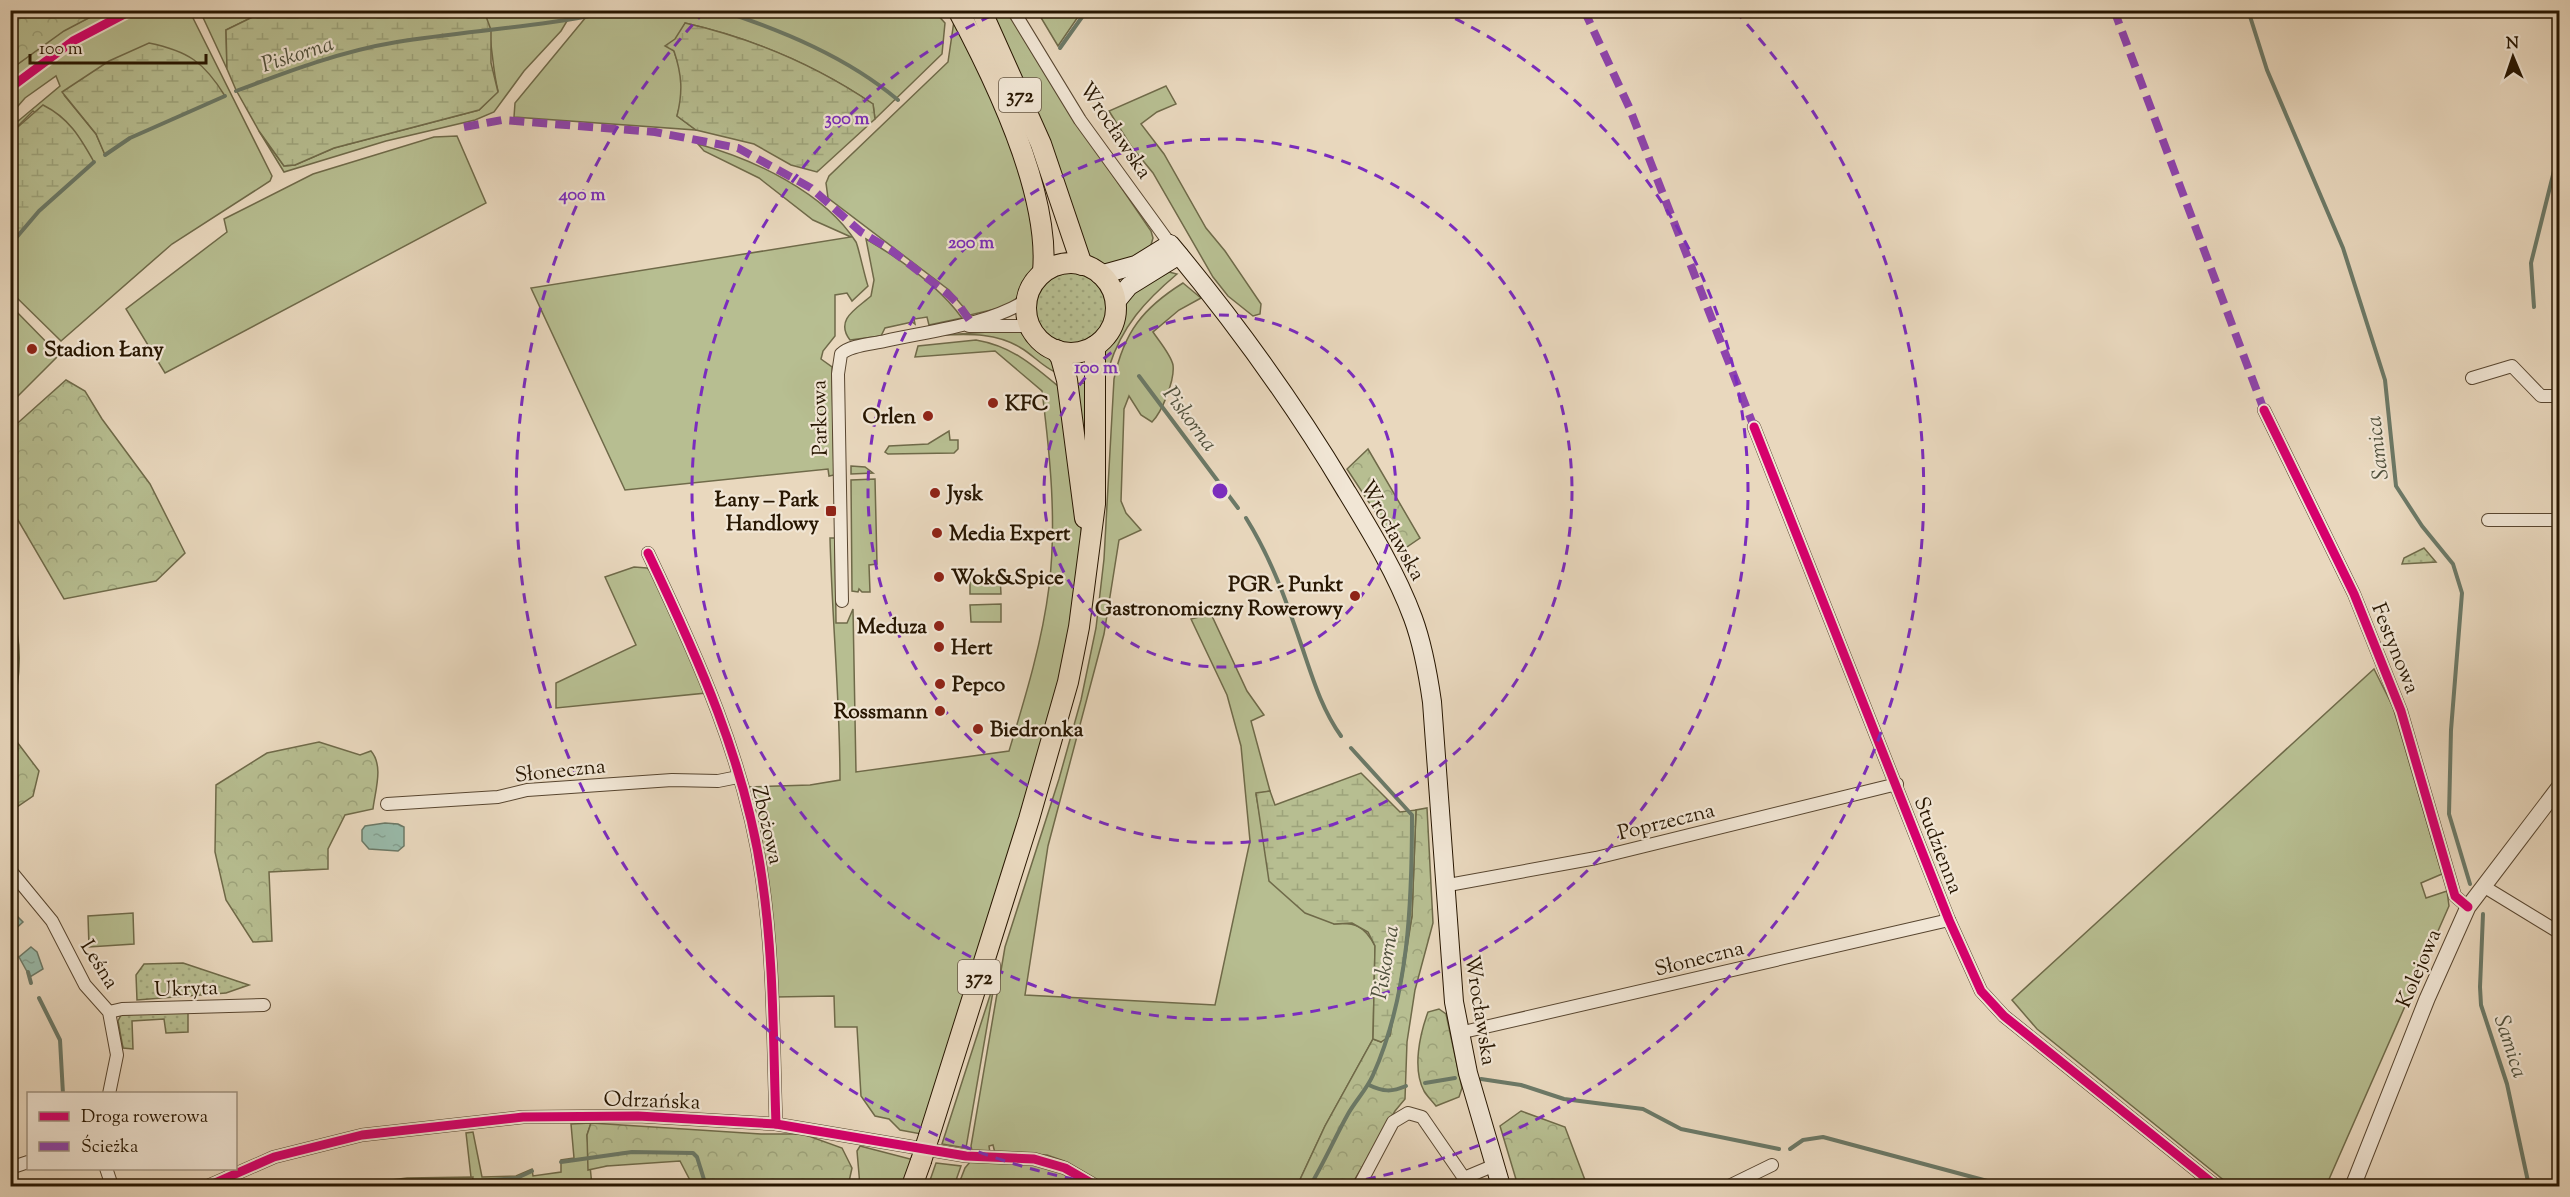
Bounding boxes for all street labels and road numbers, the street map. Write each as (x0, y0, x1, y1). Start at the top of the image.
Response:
street label: Wrocławska (1071, 77, 1158, 186)
road number: 372 (999, 78, 1041, 112)
street label: Parkowa (805, 379, 837, 456)
street label: Wrocławska (1351, 475, 1431, 587)
street label: Festynowa (2362, 599, 2426, 699)
street label: Słoneczna (513, 752, 607, 792)
street label: Zbożowa (743, 783, 790, 868)
street label: Studzienna (1905, 793, 1969, 899)
street label: Poprzeczna (1615, 796, 1718, 849)
street label: Kolejowa (2390, 924, 2450, 1013)
street label: Słoneczna (1652, 934, 1748, 986)
street label: Leśna (72, 935, 125, 996)
street label: Wrocławska (1456, 953, 1503, 1068)
road number: 372 (958, 960, 1000, 994)
street label: Ukryta (154, 974, 219, 1006)
street label: Odrzańska (603, 1085, 701, 1119)

